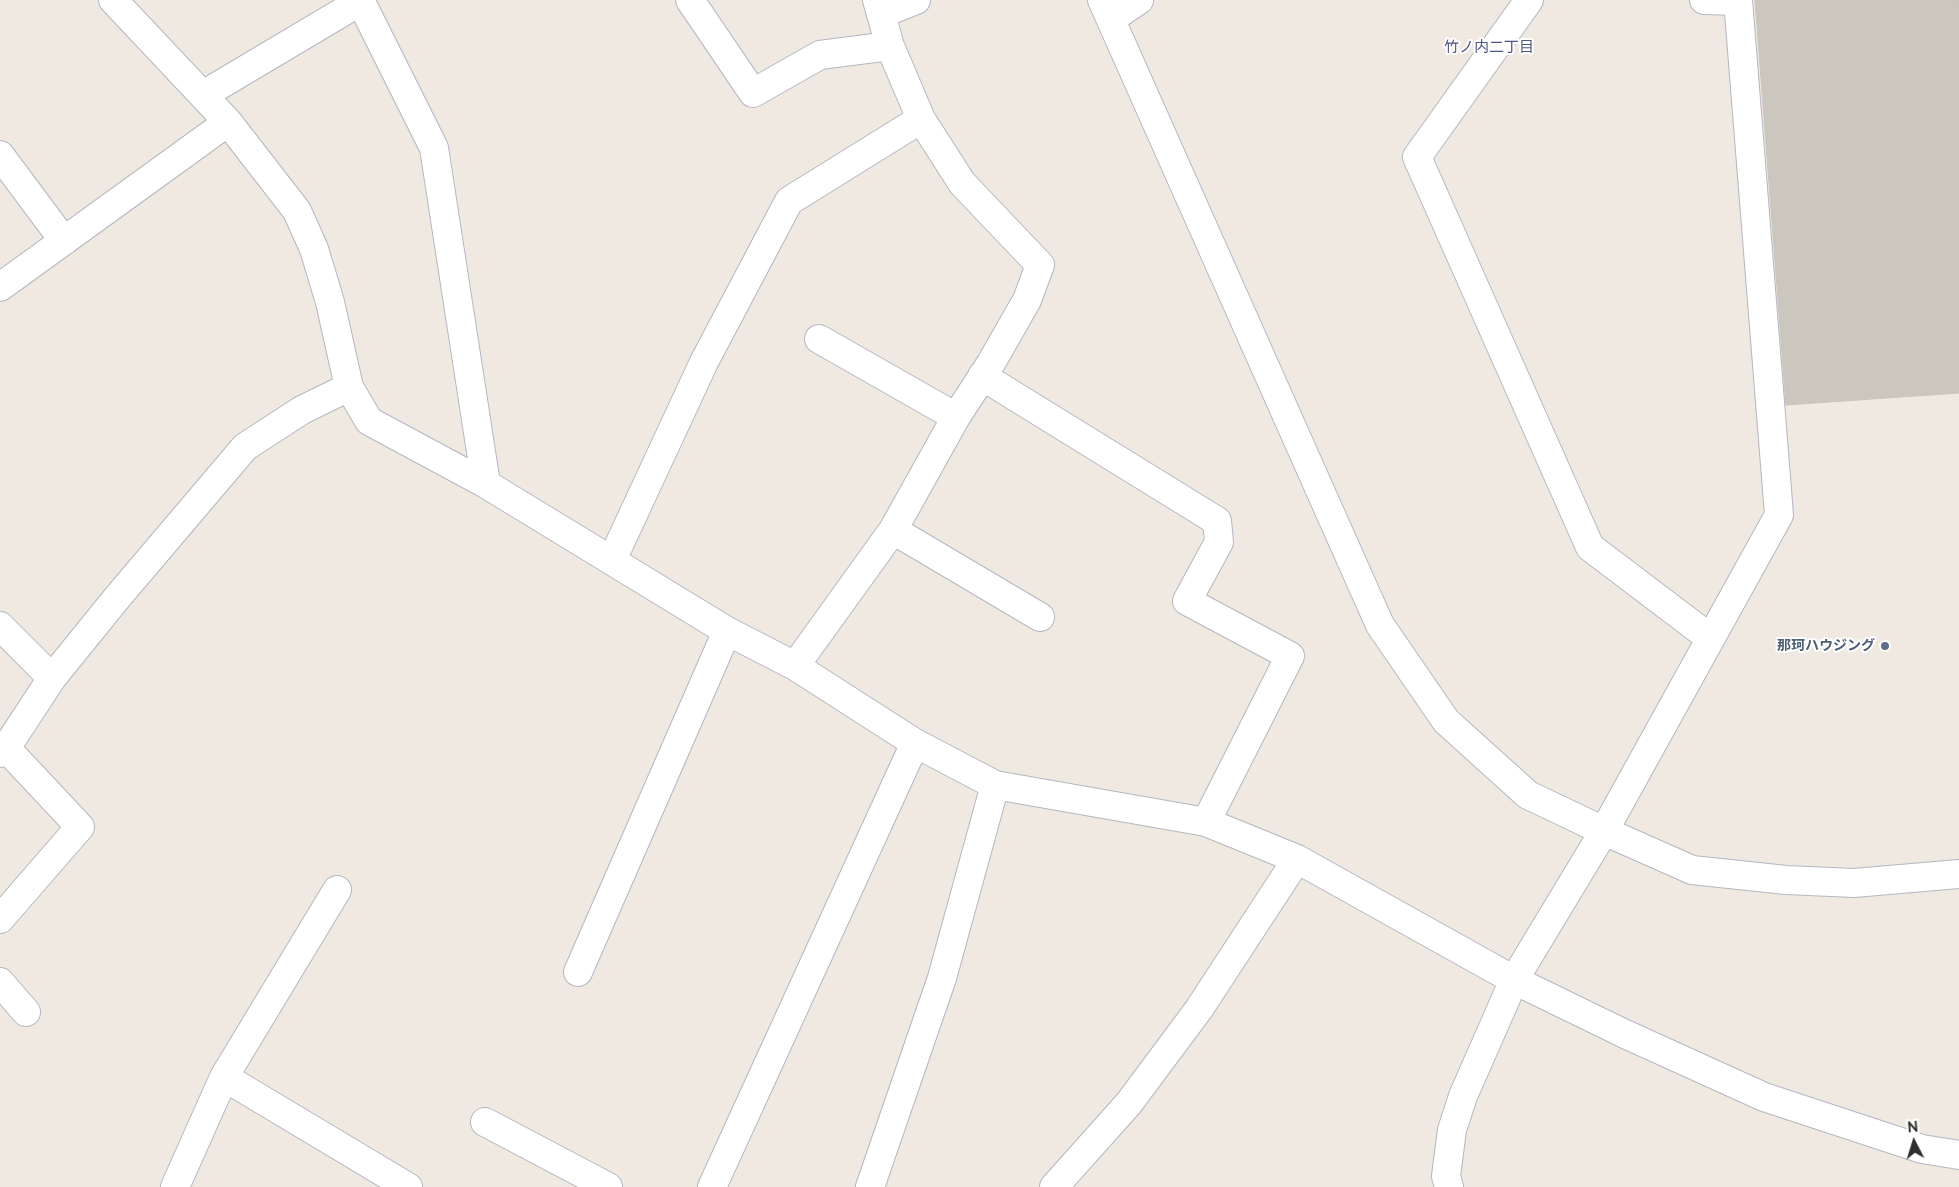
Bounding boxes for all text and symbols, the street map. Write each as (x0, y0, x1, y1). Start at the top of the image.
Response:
district label: 竹ノ内二丁目 (1444, 38, 1534, 56)
place label: 那珂ハウジング (1777, 638, 1875, 654)
marker: 那珂ハウジング (1879, 640, 1891, 652)
north arrow (1889, 1117, 1939, 1167)
text: N (1907, 1119, 1919, 1135)

